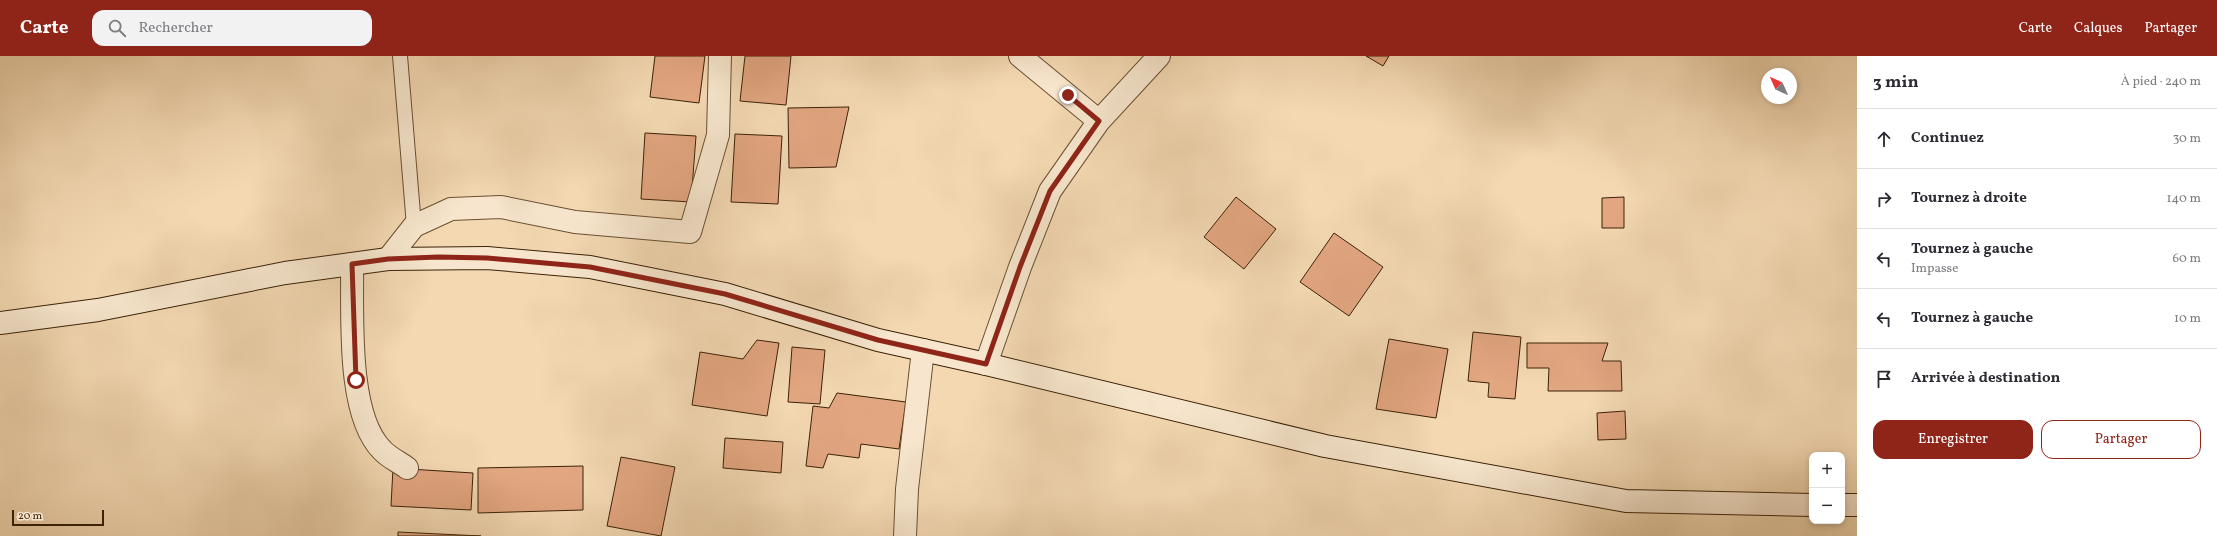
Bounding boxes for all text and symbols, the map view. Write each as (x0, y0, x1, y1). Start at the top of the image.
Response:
search box (92, 10, 372, 46)
text: Carte (20, 15, 68, 41)
icon: search (106, 17, 128, 39)
text: Rechercher (138, 18, 213, 39)
text: Carte (2019, 19, 2052, 38)
text: Calques (2074, 19, 2122, 38)
text: Partager (2144, 19, 2197, 38)
north arrow (1761, 68, 1797, 104)
text: 3 min (1873, 71, 1919, 94)
text: À pied · 240 m (2121, 73, 2201, 91)
route end (1059, 86, 1077, 104)
icon: ahead (1873, 128, 1895, 150)
text: Continuez (1911, 128, 1984, 149)
text: 30 m (2173, 130, 2201, 148)
icon: right (1873, 188, 1895, 210)
text: Tournez à droite (1911, 188, 2027, 209)
text: 140 m (2167, 190, 2201, 208)
text: Tournez à gauche (1911, 239, 2033, 260)
icon: left (1873, 248, 1895, 270)
text: 60 m (2173, 250, 2201, 268)
text: Impasse (1911, 260, 1958, 278)
icon: left (1873, 308, 1895, 330)
text: Tournez à gauche (1911, 308, 2033, 329)
text: 10 m (2174, 310, 2201, 328)
icon: arrive (1873, 368, 1895, 390)
text: Arrivée à destination (1911, 368, 2060, 389)
route start (347, 371, 365, 389)
button: Enregistrer (1873, 420, 2033, 459)
button: Partager (2041, 420, 2201, 459)
map controls (1809, 452, 1845, 524)
button: + (1809, 452, 1845, 488)
button: − (1809, 488, 1845, 524)
scale bar (12, 508, 104, 527)
text: 20 m (18, 509, 42, 524)

